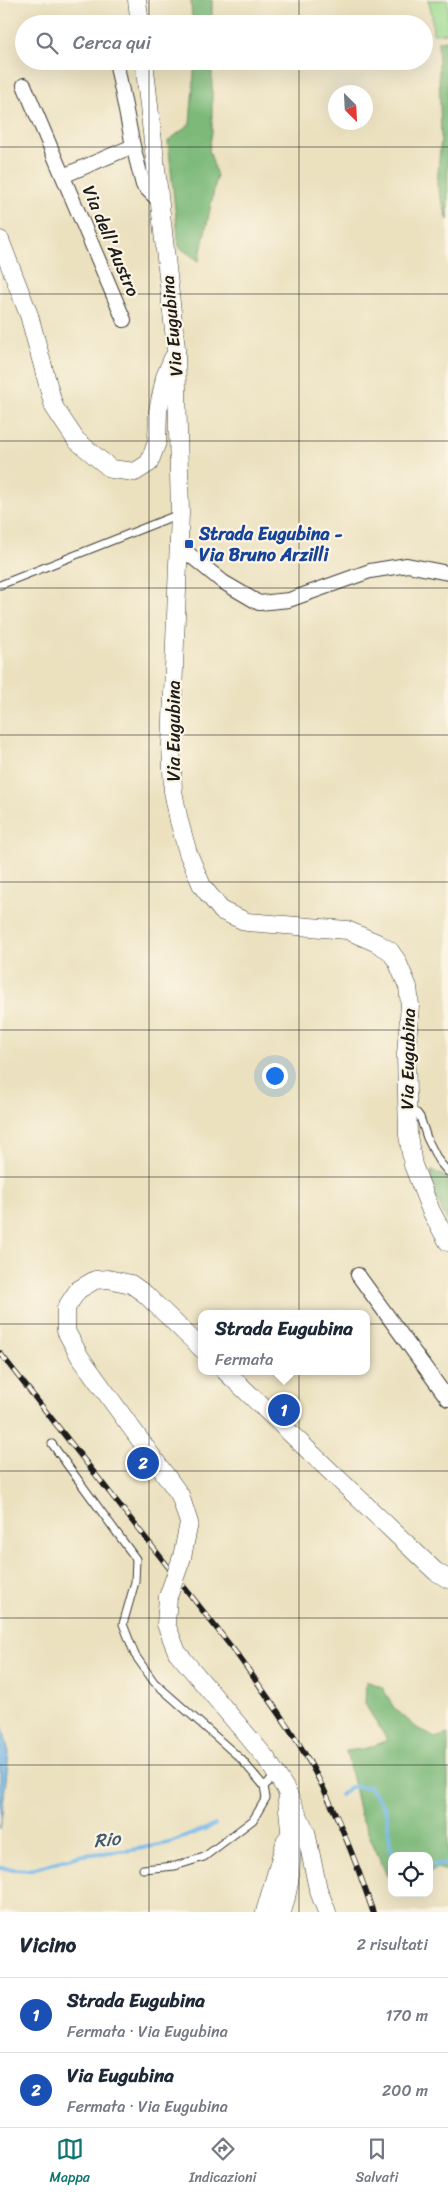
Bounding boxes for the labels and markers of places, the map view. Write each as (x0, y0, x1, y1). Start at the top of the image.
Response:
place label: Strada Eugubina - Via Bruno Arzilli (198, 518, 343, 571)
marker: Strada Eugubina - Via Bruno Arzilli (183, 538, 195, 550)
pin: 1 (268, 1391, 300, 1429)
pin: 2 (127, 1444, 159, 1482)

